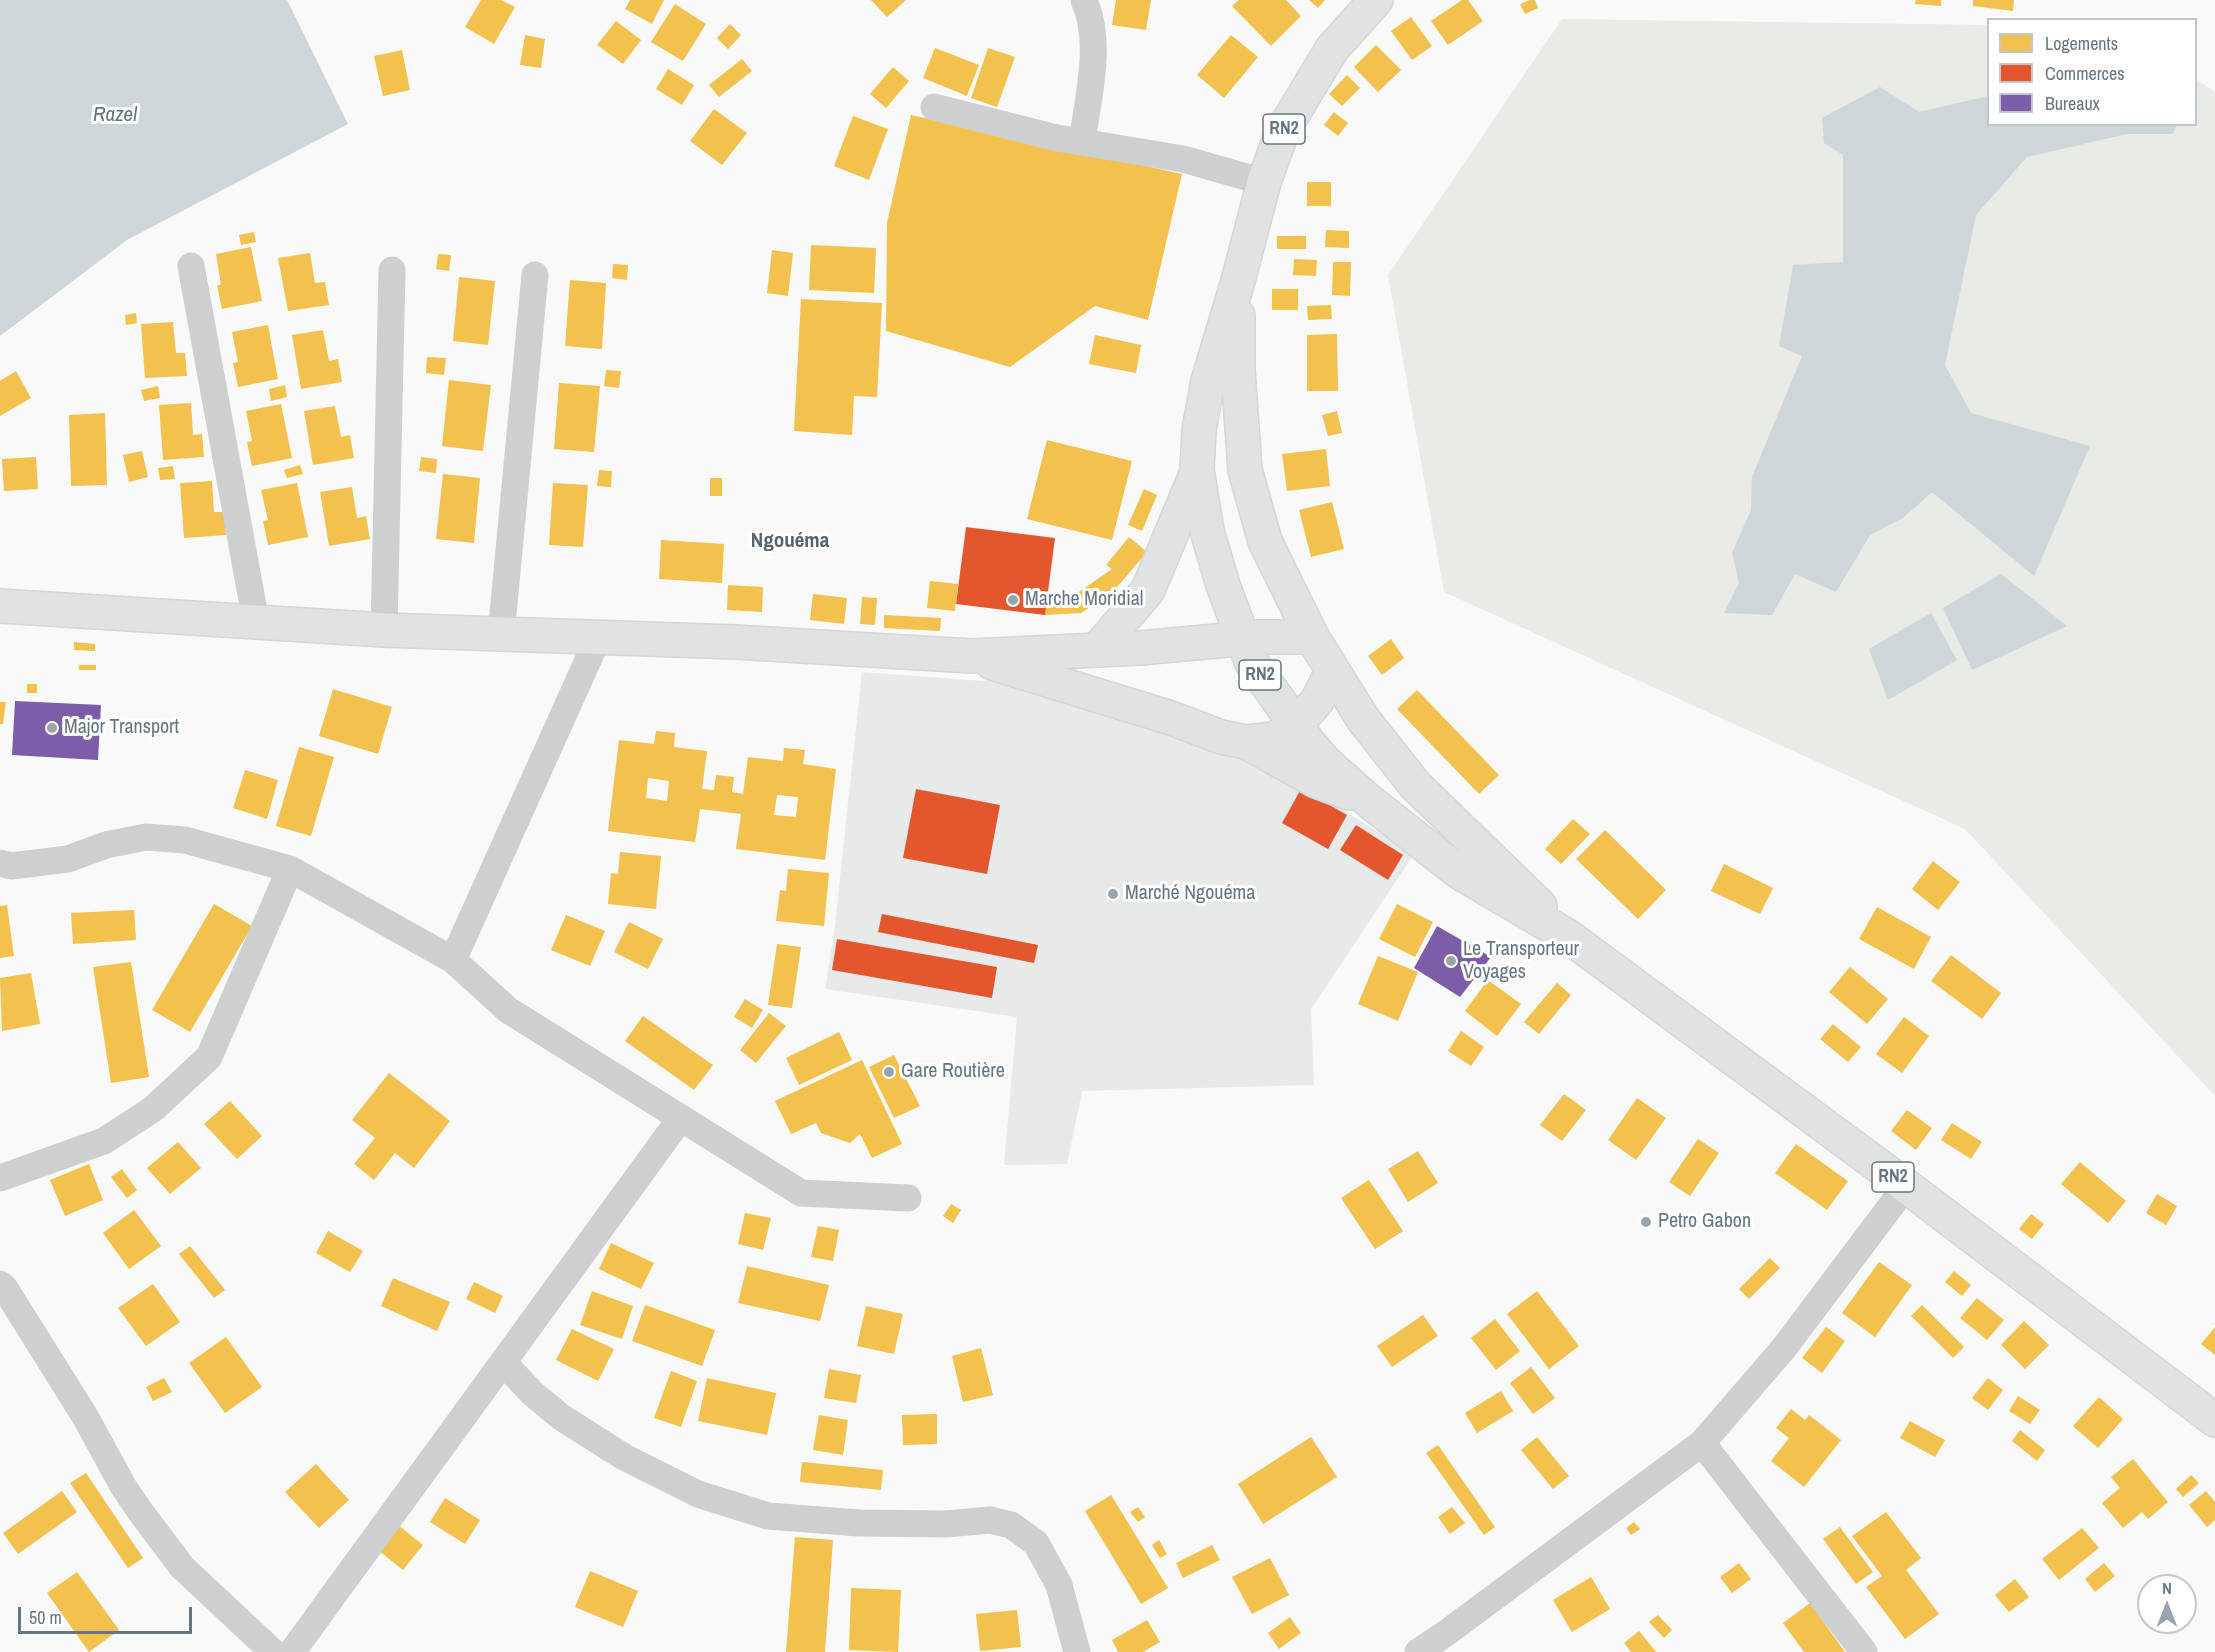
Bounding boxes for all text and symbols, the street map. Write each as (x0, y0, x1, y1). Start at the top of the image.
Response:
legend (1987, 18, 2197, 126)
text: Logements (2045, 31, 2118, 56)
text: Commerces (2045, 61, 2125, 86)
text: Bureaux (2045, 91, 2100, 116)
water label: Razel (93, 102, 137, 128)
road number: RN2 (1263, 114, 1305, 144)
district label: Ngouéma (751, 528, 829, 554)
place label: Marche Moridial (1025, 588, 1143, 612)
marker: Marche Moridial (1006, 593, 1020, 607)
road number: RN2 (1239, 660, 1281, 690)
place label: Major Transport (64, 716, 179, 740)
marker: Major Transport (45, 721, 59, 735)
place label: Marché Ngouéma (1125, 882, 1255, 906)
marker: Marché Ngouéma (1106, 887, 1120, 901)
place label: Le Transporteur Voyages (1463, 938, 1579, 985)
marker: Le Transporteur Voyages (1444, 954, 1458, 968)
place label: Gare Routière (901, 1060, 1005, 1084)
marker: Gare Routière (882, 1065, 896, 1079)
road number: RN2 (1872, 1162, 1914, 1192)
place label: Petro Gabon (1658, 1210, 1751, 1234)
marker: Petro Gabon (1639, 1215, 1653, 1229)
north arrow (2137, 1574, 2197, 1634)
text: N (2162, 1577, 2172, 1599)
scale bar (21, 1595, 195, 1633)
text: 50 m (29, 1605, 62, 1630)

